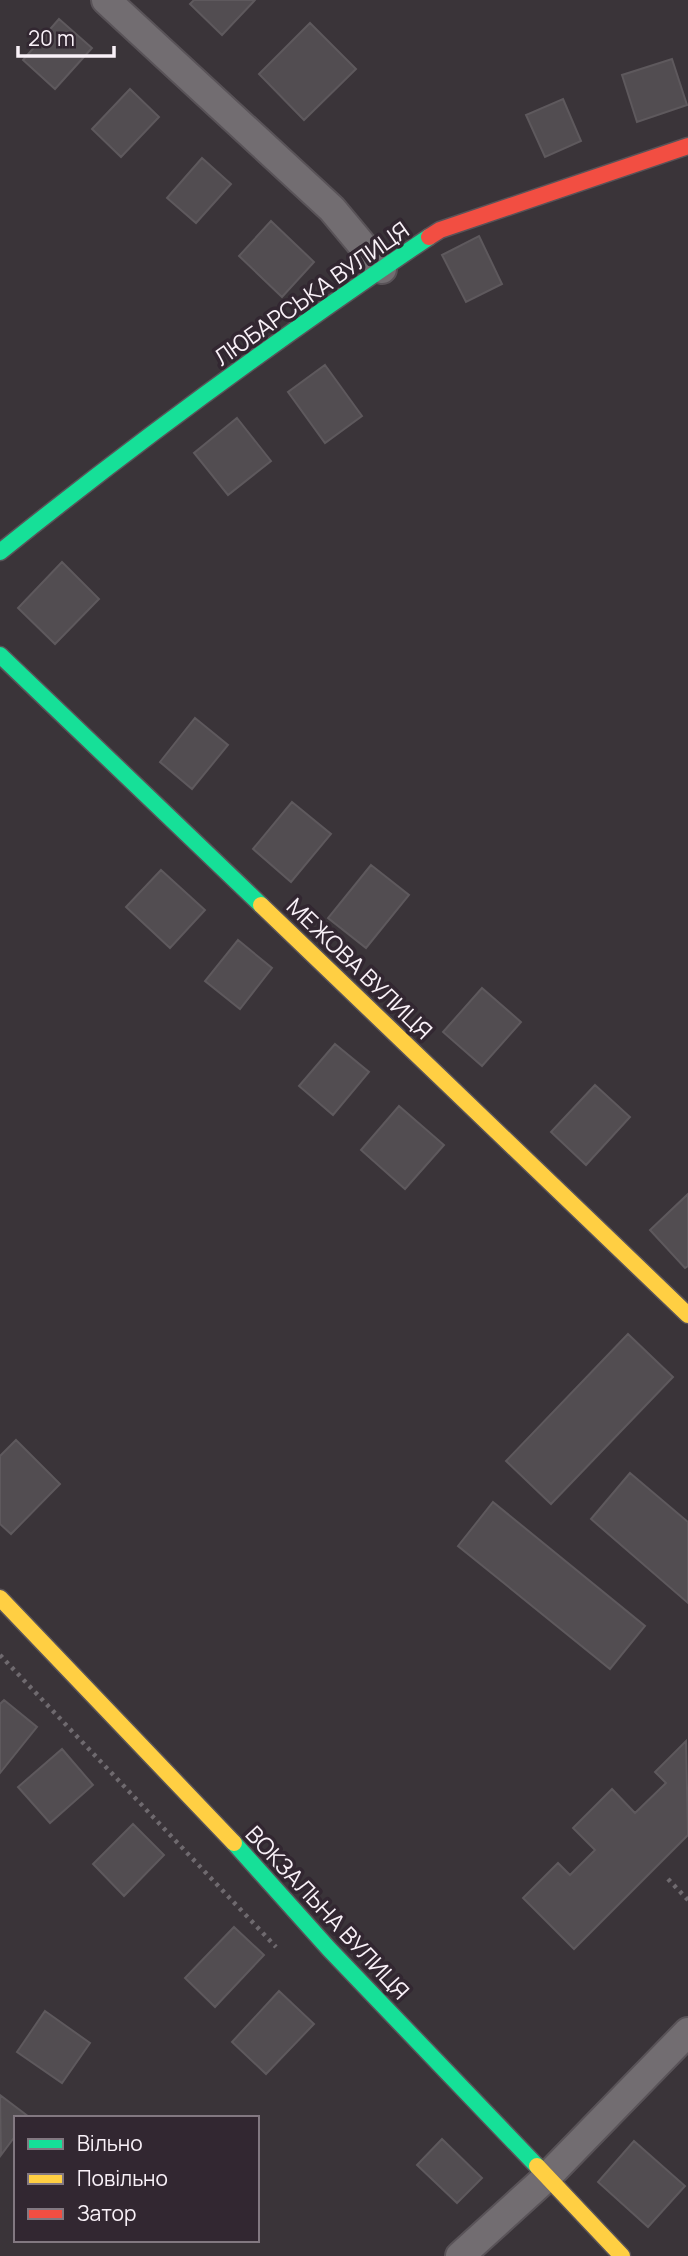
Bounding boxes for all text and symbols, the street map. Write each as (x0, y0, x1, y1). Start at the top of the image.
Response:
scale bar (18, 14, 114, 58)
text: 20 m (28, 24, 75, 52)
street label: ЛЮБАРСЬКА ВУЛИЦЯ (207, 214, 415, 372)
street label: МЕЖОВА ВУЛИЦЯ (280, 890, 440, 1046)
street label: ВОКЗАЛЬНА ВУЛИЦЯ (239, 1818, 417, 2006)
legend (14, 2116, 259, 2242)
text: Вільно (77, 2129, 143, 2157)
text: Повільно (77, 2164, 168, 2192)
text: Затор (77, 2199, 136, 2227)

